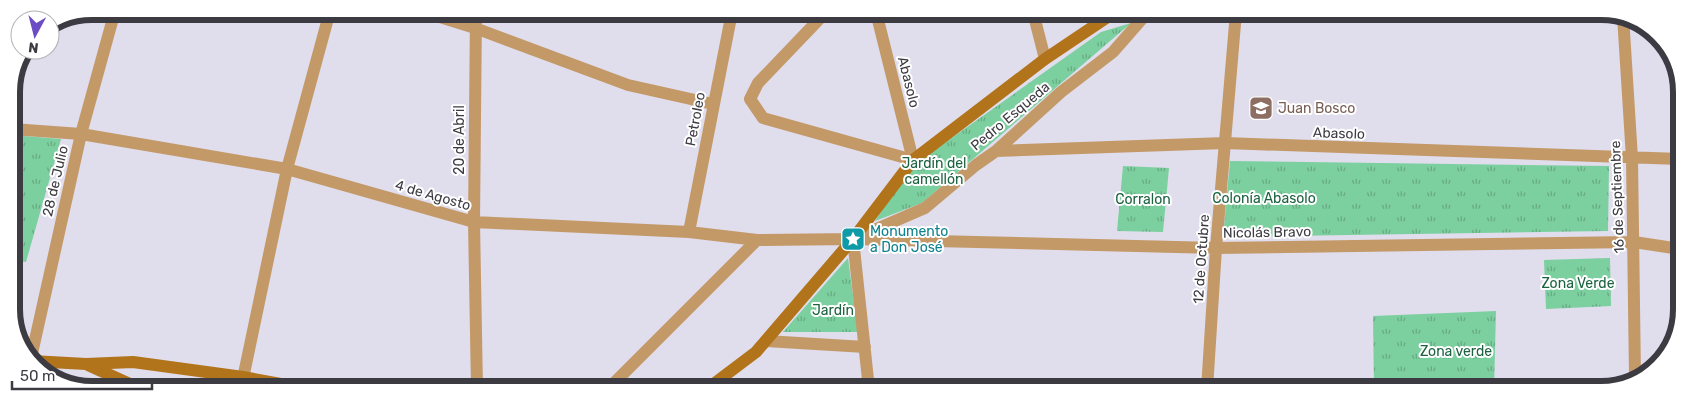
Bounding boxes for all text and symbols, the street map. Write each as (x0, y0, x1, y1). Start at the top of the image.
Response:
north arrow (10, 10, 60, 60)
text: N (27, 38, 40, 56)
street label: Abasolo (894, 55, 923, 109)
street label: Pedro Esqueda (967, 78, 1053, 154)
street label: Petroleo (682, 91, 709, 148)
school or university icon: Juan Bosco (1248, 95, 1274, 121)
place label: Juan Bosco (1278, 100, 1355, 117)
street label: 20 de Abril (451, 105, 468, 175)
street label: Abasolo (1313, 124, 1365, 143)
street label: 16 de Septiembre (1607, 140, 1628, 254)
street label: 28 de Julio (39, 144, 72, 218)
park label: Jardín del camellón (902, 155, 966, 188)
street label: 4 de Agosto (393, 177, 473, 214)
park label: Colonía Abasolo (1212, 190, 1316, 207)
park label: Corralon (1115, 191, 1171, 208)
street label: 12 de Octubre (1190, 214, 1213, 304)
place label: Monumento a Don José (870, 223, 948, 256)
street label: Nicolás Bravo (1223, 223, 1311, 242)
place icon: Monumento a Don José (840, 226, 866, 252)
park label: Zona Verde (1541, 275, 1615, 292)
park label: Jardín (812, 302, 854, 319)
park label: Zona verde (1420, 343, 1492, 360)
scale bar (12, 358, 152, 390)
text: 50 m (20, 367, 55, 385)

